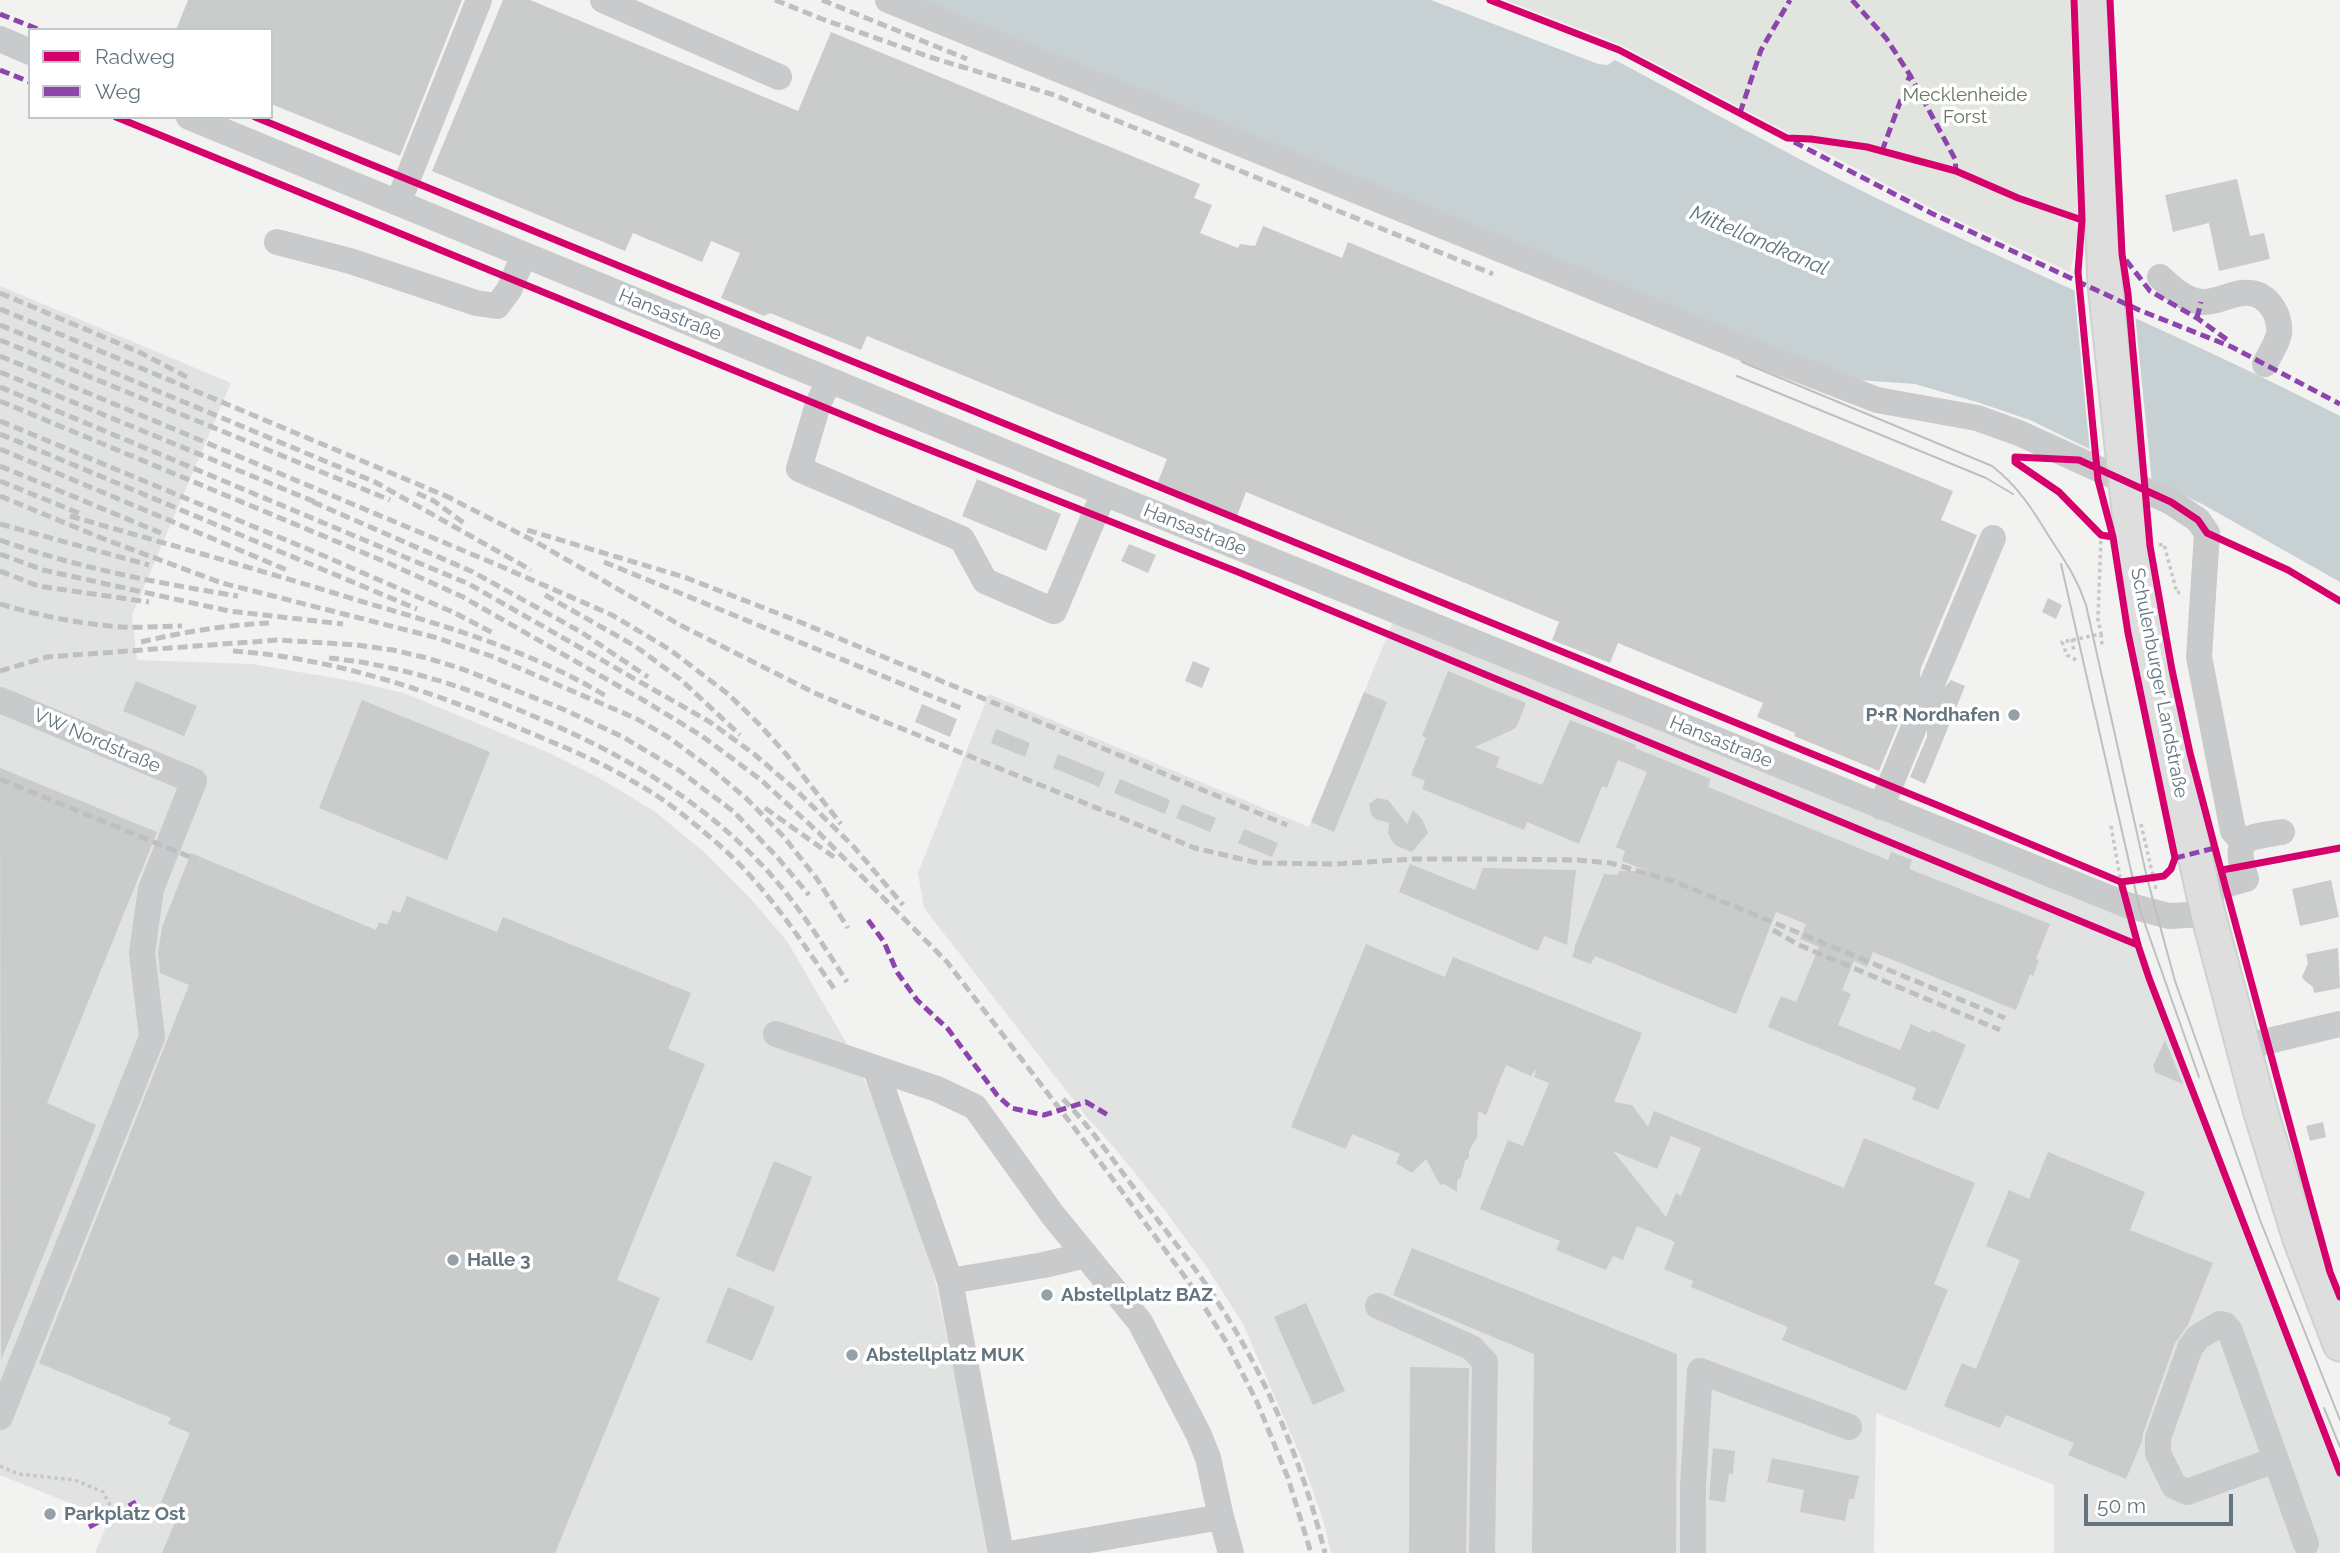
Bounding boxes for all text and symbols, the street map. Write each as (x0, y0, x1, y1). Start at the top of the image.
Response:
legend (28, 28, 273, 119)
text: Radweg (95, 44, 175, 69)
text: Weg (95, 79, 141, 104)
park label: Mecklenheide Forst (1903, 84, 2027, 128)
water label: Mittellandkanal (1686, 200, 1832, 282)
street label: Hansastraße (615, 284, 725, 346)
street label: Hansastraße (1140, 499, 1250, 561)
street label: Schulenburger Landstraße (2125, 566, 2193, 800)
street label: VW Nordstraße (30, 704, 164, 778)
place label: P+R Nordhafen (1866, 704, 2000, 726)
marker: P+R Nordhafen (2006, 707, 2022, 723)
street label: Hansastraße (1666, 711, 1776, 773)
place label: Halle 3 (467, 1249, 531, 1271)
marker: Halle 3 (445, 1252, 461, 1268)
place label: Abstellplatz BAZ (1061, 1284, 1213, 1306)
marker: Abstellplatz BAZ (1039, 1287, 1055, 1303)
place label: Abstellplatz MUK (866, 1344, 1024, 1366)
marker: Abstellplatz MUK (844, 1347, 860, 1363)
scale bar (2088, 1480, 2237, 1524)
text: 50 m (2097, 1493, 2146, 1518)
place label: Parkplatz Ost (64, 1503, 186, 1525)
marker: Parkplatz Ost (42, 1506, 58, 1522)

